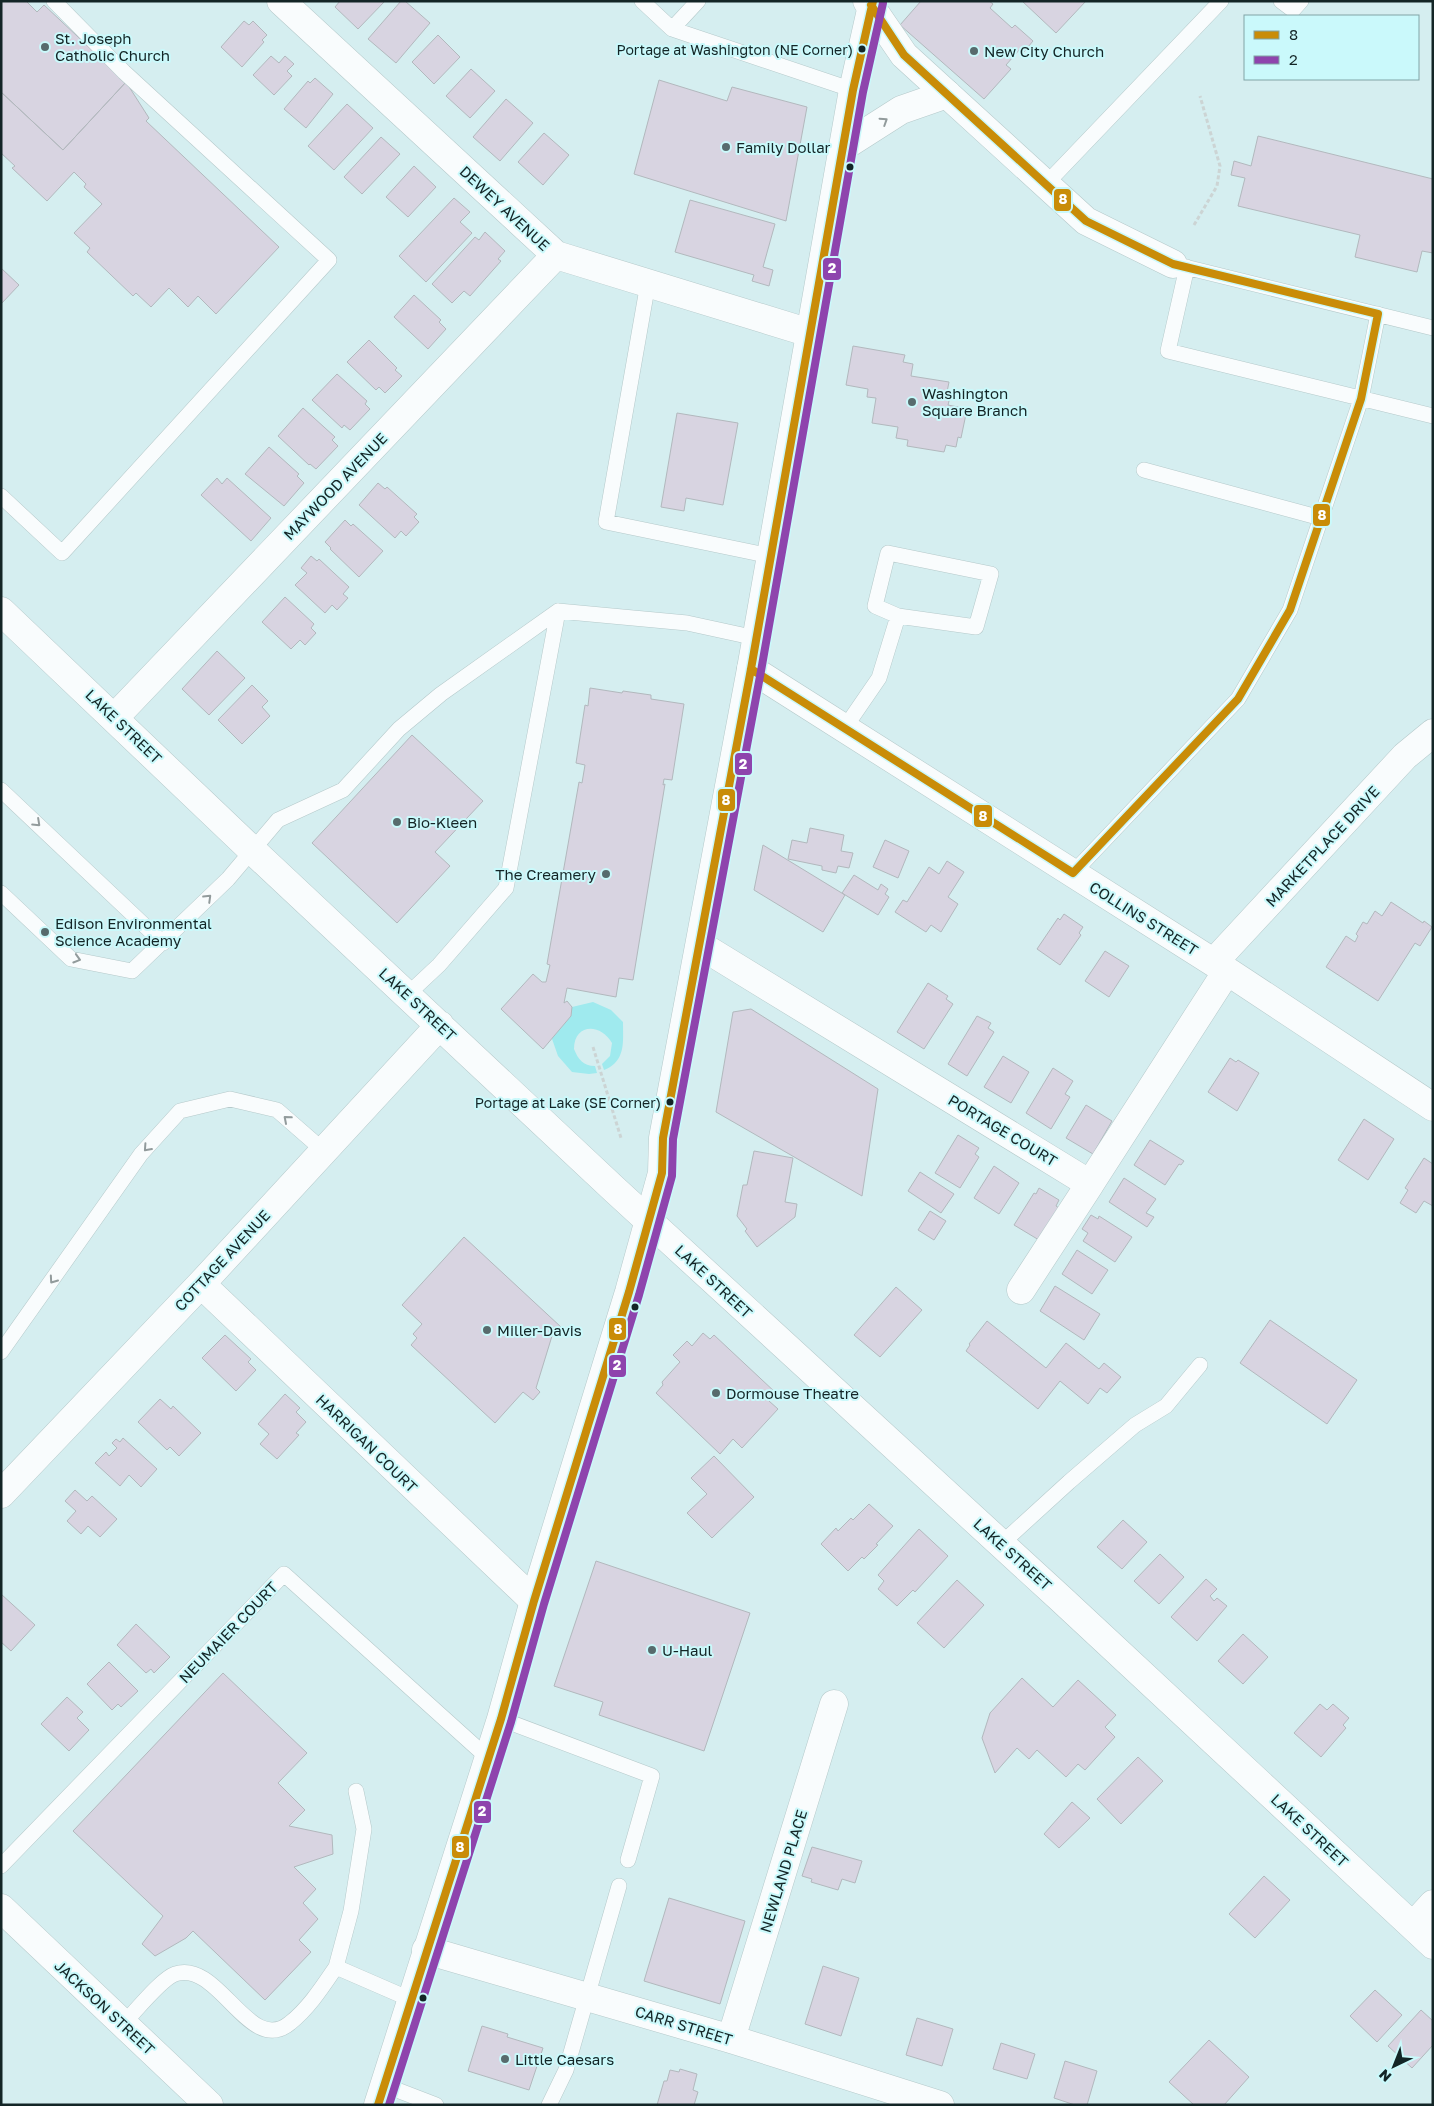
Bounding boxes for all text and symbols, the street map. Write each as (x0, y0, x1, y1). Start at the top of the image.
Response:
legend (1244, 15, 1419, 80)
text: 8 (1289, 25, 1298, 43)
place label: St. Joseph Catholic Church (55, 29, 170, 64)
marker: St. Joseph Catholic Church (39, 41, 51, 53)
place label: Portage at Washington (NE Corner) (616, 41, 853, 58)
place label: New City Church (984, 42, 1104, 60)
marker: Portage at Washington (NE Corner) (857, 44, 867, 54)
marker: New City Church (968, 45, 980, 57)
text: 2 (1289, 50, 1298, 68)
one-way arrow (879, 118, 888, 128)
place label: Family Dollar (736, 138, 831, 156)
marker: Family Dollar (720, 141, 732, 153)
street label: DEWEY AVENUE (456, 162, 554, 254)
unlabelled marker (845, 162, 855, 172)
line badge: 8 (1053, 188, 1072, 212)
text: 8 (1059, 190, 1068, 207)
line badge: 2 (822, 257, 842, 281)
text: 2 (828, 259, 837, 276)
place label: Washington Square Branch (922, 384, 1027, 419)
marker: Washington Square Branch (906, 396, 918, 408)
street label: MAYWOOD AVENUE (279, 429, 391, 543)
line badge: 8 (1312, 503, 1331, 527)
text: 8 (1318, 506, 1327, 523)
street label: LAKE STREET (82, 685, 166, 767)
line badge: 2 (734, 752, 753, 776)
text: 2 (739, 755, 748, 772)
street label: MARKETPLACE DRIVE (1261, 782, 1383, 910)
line badge: 8 (717, 788, 736, 812)
text: 8 (722, 791, 731, 808)
line badge: 8 (973, 804, 993, 828)
text: 8 (979, 807, 988, 824)
place label: Bio-Kleen (407, 813, 477, 831)
marker: Bio-Kleen (391, 816, 403, 828)
one-way arrow (31, 817, 40, 826)
place label: The Creamery (495, 865, 597, 883)
marker: The Creamery (600, 868, 612, 880)
street label: COLLINS STREET (1086, 877, 1202, 959)
one-way arrow (202, 895, 211, 904)
place label: Edison Environmental Science Academy (55, 914, 212, 949)
marker: Edison Environmental Science Academy (39, 926, 51, 938)
one-way arrow (72, 954, 81, 964)
street label: LAKE STREET (376, 964, 460, 1044)
street label: PORTAGE COURT (945, 1090, 1061, 1170)
place label: Portage at Lake (SE Corner) (475, 1094, 661, 1111)
marker: Portage at Lake (SE Corner) (665, 1097, 675, 1107)
one-way arrow (283, 1116, 292, 1125)
one-way arrow (144, 1142, 153, 1151)
street label: COTTAGE AVENUE (171, 1206, 273, 1314)
street label: LAKE STREET (672, 1241, 756, 1321)
one-way arrow (50, 1274, 59, 1284)
unlabelled marker (630, 1302, 640, 1312)
line badge: 8 (608, 1317, 627, 1341)
text: 8 (614, 1320, 623, 1337)
place label: Miller-Davis (497, 1321, 582, 1339)
marker: Miller-Davis (481, 1324, 493, 1336)
line badge: 2 (608, 1354, 627, 1378)
text: 2 (613, 1356, 622, 1373)
place label: Dormouse Theatre (726, 1384, 859, 1402)
marker: Dormouse Theatre (710, 1387, 722, 1399)
street label: HARRIGAN COURT (313, 1390, 421, 1496)
street label: LAKE STREET (970, 1514, 1056, 1594)
street label: NEUMAIER COURT (175, 1578, 281, 1686)
place label: U-Haul (662, 1641, 713, 1659)
marker: U-Haul (646, 1644, 658, 1656)
street label: LAKE STREET (1268, 1790, 1352, 1870)
line badge: 2 (473, 1800, 492, 1824)
text: 2 (478, 1802, 487, 1819)
street label: NEWLAND PLACE (756, 1807, 810, 1935)
line badge: 8 (451, 1835, 470, 1859)
text: 8 (456, 1838, 465, 1855)
street label: JACKSON STREET (51, 1956, 159, 2058)
unlabelled marker (418, 1993, 428, 2003)
street label: CARR STREET (633, 2002, 735, 2048)
north arrow (1369, 2041, 1419, 2091)
place label: Little Caesars (515, 2050, 614, 2068)
marker: Little Caesars (499, 2053, 511, 2065)
text: N (1375, 2066, 1394, 2086)

